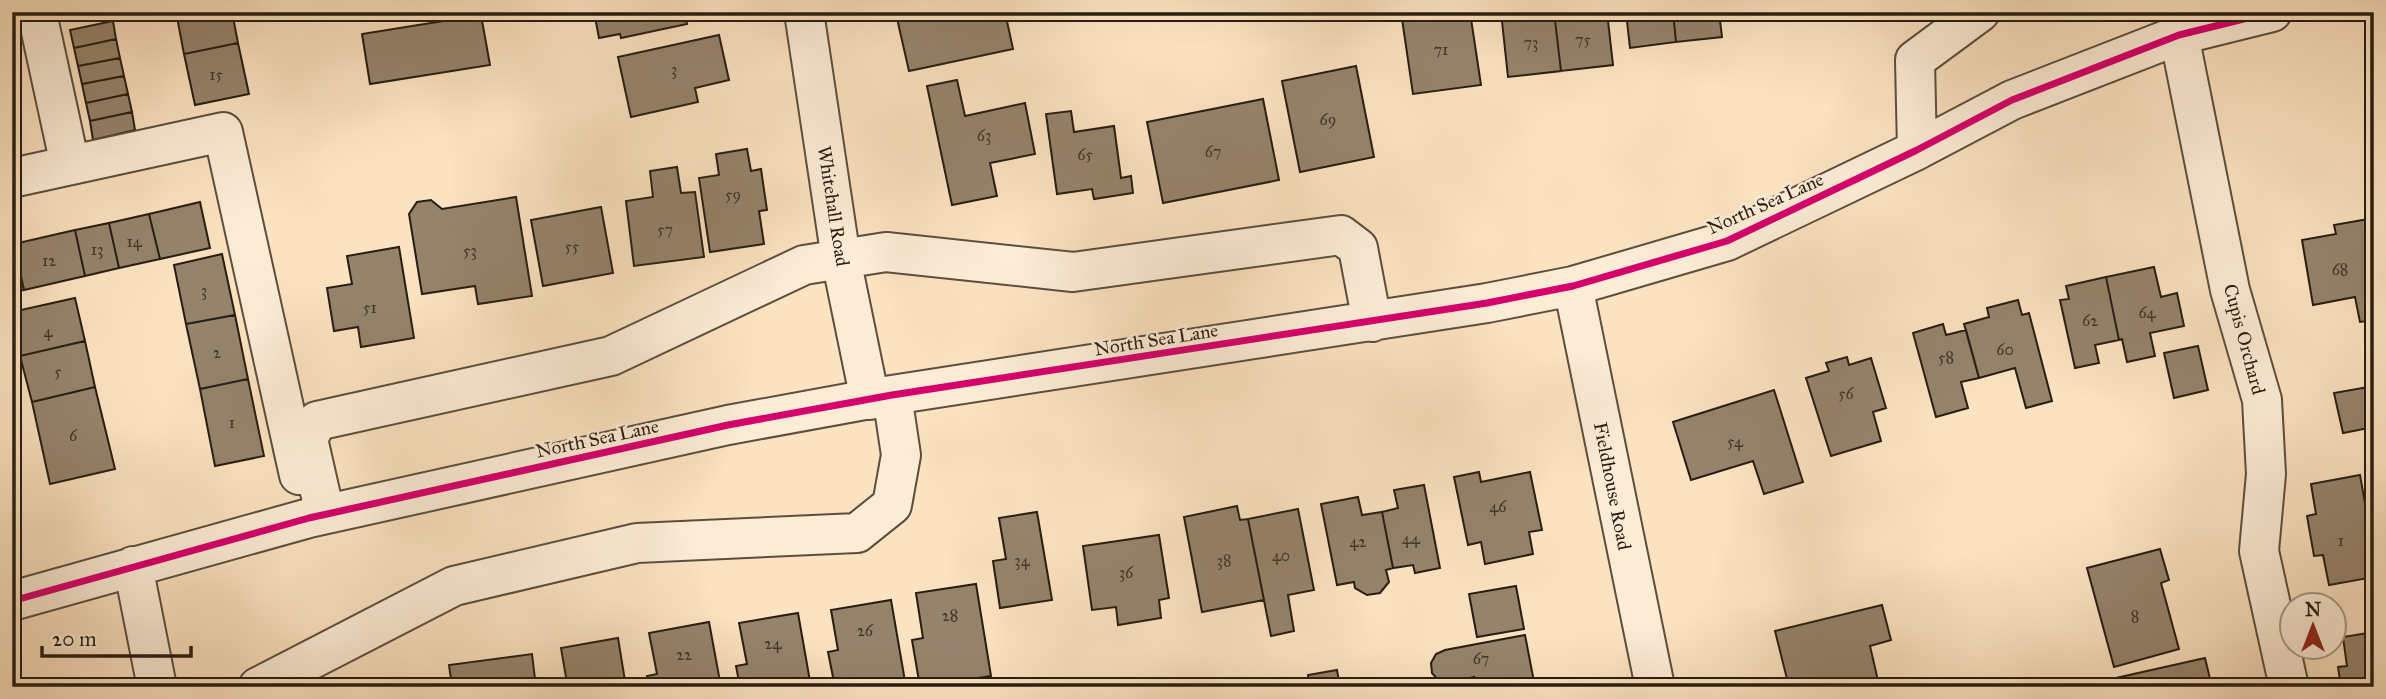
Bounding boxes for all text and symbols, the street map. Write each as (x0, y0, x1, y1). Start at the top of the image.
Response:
house number: 75 (1575, 30, 1592, 49)
house number: 73 (1524, 33, 1538, 52)
house number: 71 (1434, 40, 1448, 59)
house number: 3 (671, 60, 677, 79)
house number: 15 (209, 65, 223, 84)
house number: 69 (1320, 110, 1336, 129)
house number: 63 (977, 126, 991, 145)
house number: 67 (1205, 142, 1221, 161)
street label: Whitehall Road (813, 144, 854, 269)
house number: 65 (1077, 145, 1093, 164)
street label: North Sea Lane (1703, 167, 1827, 239)
house number: 59 (725, 185, 741, 204)
house number: 57 (657, 220, 673, 239)
house number: 14 (126, 232, 143, 251)
house number: 55 (565, 237, 580, 256)
house number: 13 (91, 240, 103, 259)
house number: 53 (463, 241, 477, 260)
house number: 12 (42, 251, 56, 270)
house number: 68 (2332, 260, 2348, 279)
house number: 3 (201, 281, 207, 300)
street label: Cupis Orchard (2219, 281, 2270, 397)
house number: 51 (363, 298, 377, 317)
house number: 64 (2138, 303, 2157, 322)
house number: 62 (2082, 311, 2098, 330)
street label: North Sea Lane (1092, 318, 1220, 361)
house number: 4 (44, 322, 54, 341)
house number: 60 (1996, 340, 2014, 359)
house number: 2 (213, 343, 221, 362)
house number: 58 (1938, 348, 1954, 367)
house number: 5 (54, 362, 62, 381)
house number: 56 (1838, 384, 1855, 403)
house number: 1 (229, 413, 235, 432)
street label: North Sea Lane (534, 414, 661, 463)
street label: Fieldhouse Road (1589, 420, 1636, 552)
house number: 6 (69, 426, 78, 445)
house number: 54 (1727, 432, 1744, 451)
house number: 46 (1489, 497, 1507, 516)
house number: 44 (1402, 529, 1421, 548)
house number: 1 (2338, 531, 2344, 550)
house number: 42 (1350, 532, 1367, 551)
house number: 40 (1272, 546, 1290, 565)
house number: 34 (1014, 551, 1031, 570)
house number: 38 (1217, 551, 1231, 570)
house number: 36 (1119, 563, 1134, 582)
north arrow (2278, 590, 2348, 660)
text: N (2305, 598, 2321, 621)
house number: 28 (942, 606, 958, 625)
house number: 8 (2131, 607, 2139, 626)
scale bar (42, 615, 191, 659)
house number: 26 (857, 621, 874, 640)
text: 20 m (52, 626, 97, 652)
house number: 24 (765, 634, 782, 653)
house number: 22 (676, 645, 692, 664)
house number: 67 (1473, 649, 1489, 668)

